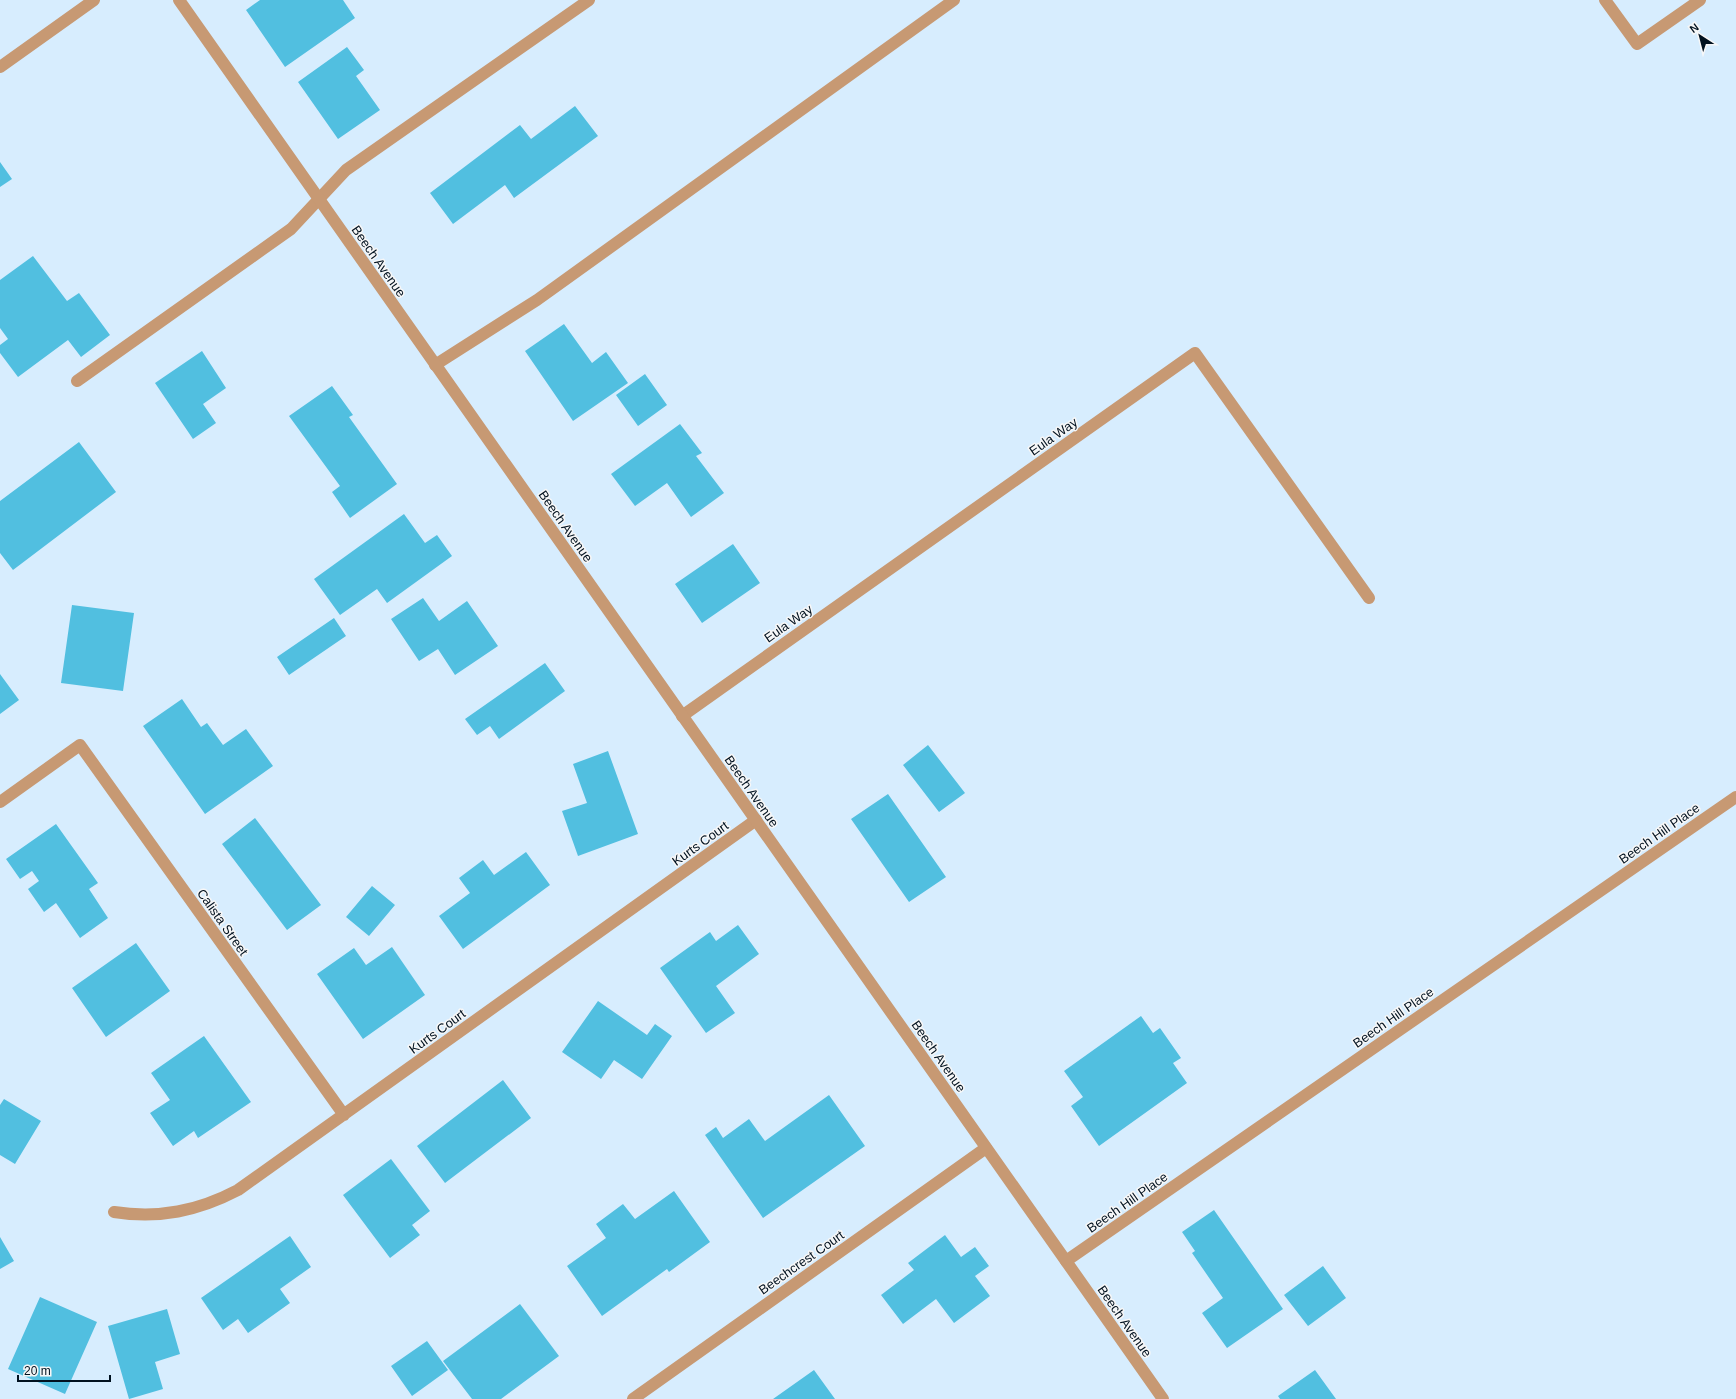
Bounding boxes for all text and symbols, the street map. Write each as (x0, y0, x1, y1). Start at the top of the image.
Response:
north arrow (1680, 16, 1720, 56)
text: N (1687, 21, 1701, 35)
street label: Beech Avenue (348, 223, 409, 300)
street label: Eula Way (1026, 414, 1081, 458)
street label: Beech Avenue (535, 488, 596, 565)
street label: Eula Way (761, 601, 816, 645)
street label: Beech Avenue (721, 753, 782, 830)
street label: Beech Hill Place (1616, 800, 1702, 867)
street label: Kurts Court (669, 818, 732, 869)
street label: Calista Street (194, 886, 251, 959)
street label: Beech Hill Place (1350, 984, 1436, 1051)
street label: Kurts Court (406, 1006, 469, 1057)
street label: Beech Avenue (908, 1018, 969, 1095)
street label: Beech Hill Place (1084, 1169, 1170, 1236)
street label: Beechcrest Court (756, 1227, 847, 1297)
street label: Beech Avenue (1094, 1283, 1155, 1360)
scale bar (18, 1357, 110, 1383)
text: 20 m (24, 1364, 51, 1378)

